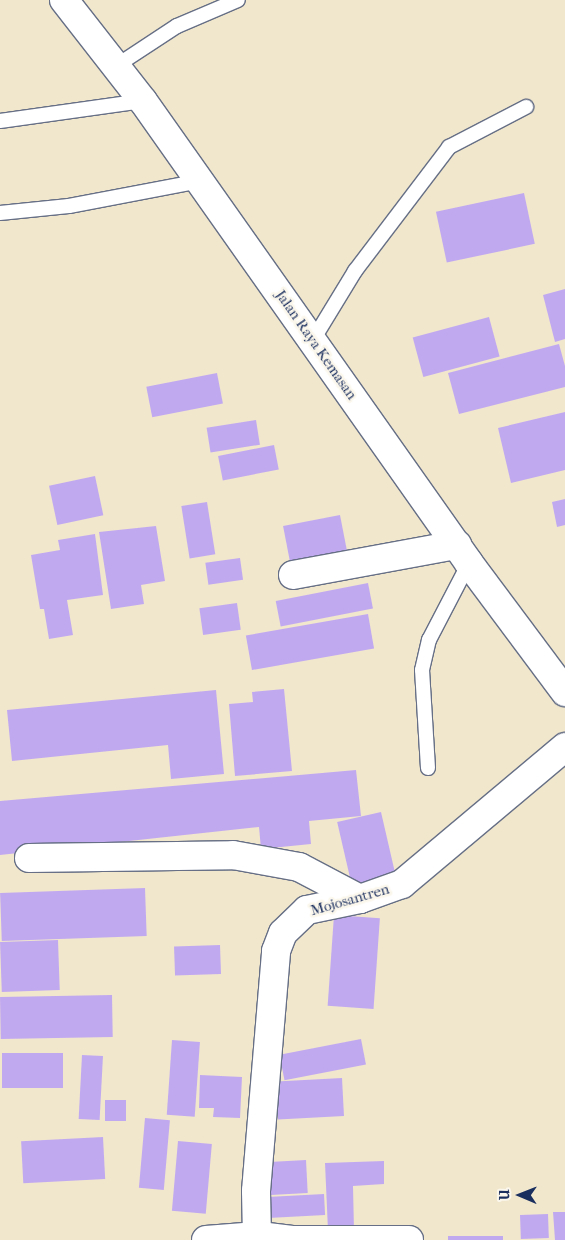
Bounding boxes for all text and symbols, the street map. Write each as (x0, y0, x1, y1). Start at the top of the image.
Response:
street label: Jalan Raya Kemasan (271, 287, 361, 403)
street label: Mojosantren (308, 880, 392, 920)
north arrow (495, 1170, 545, 1220)
text: U (496, 1189, 513, 1200)

